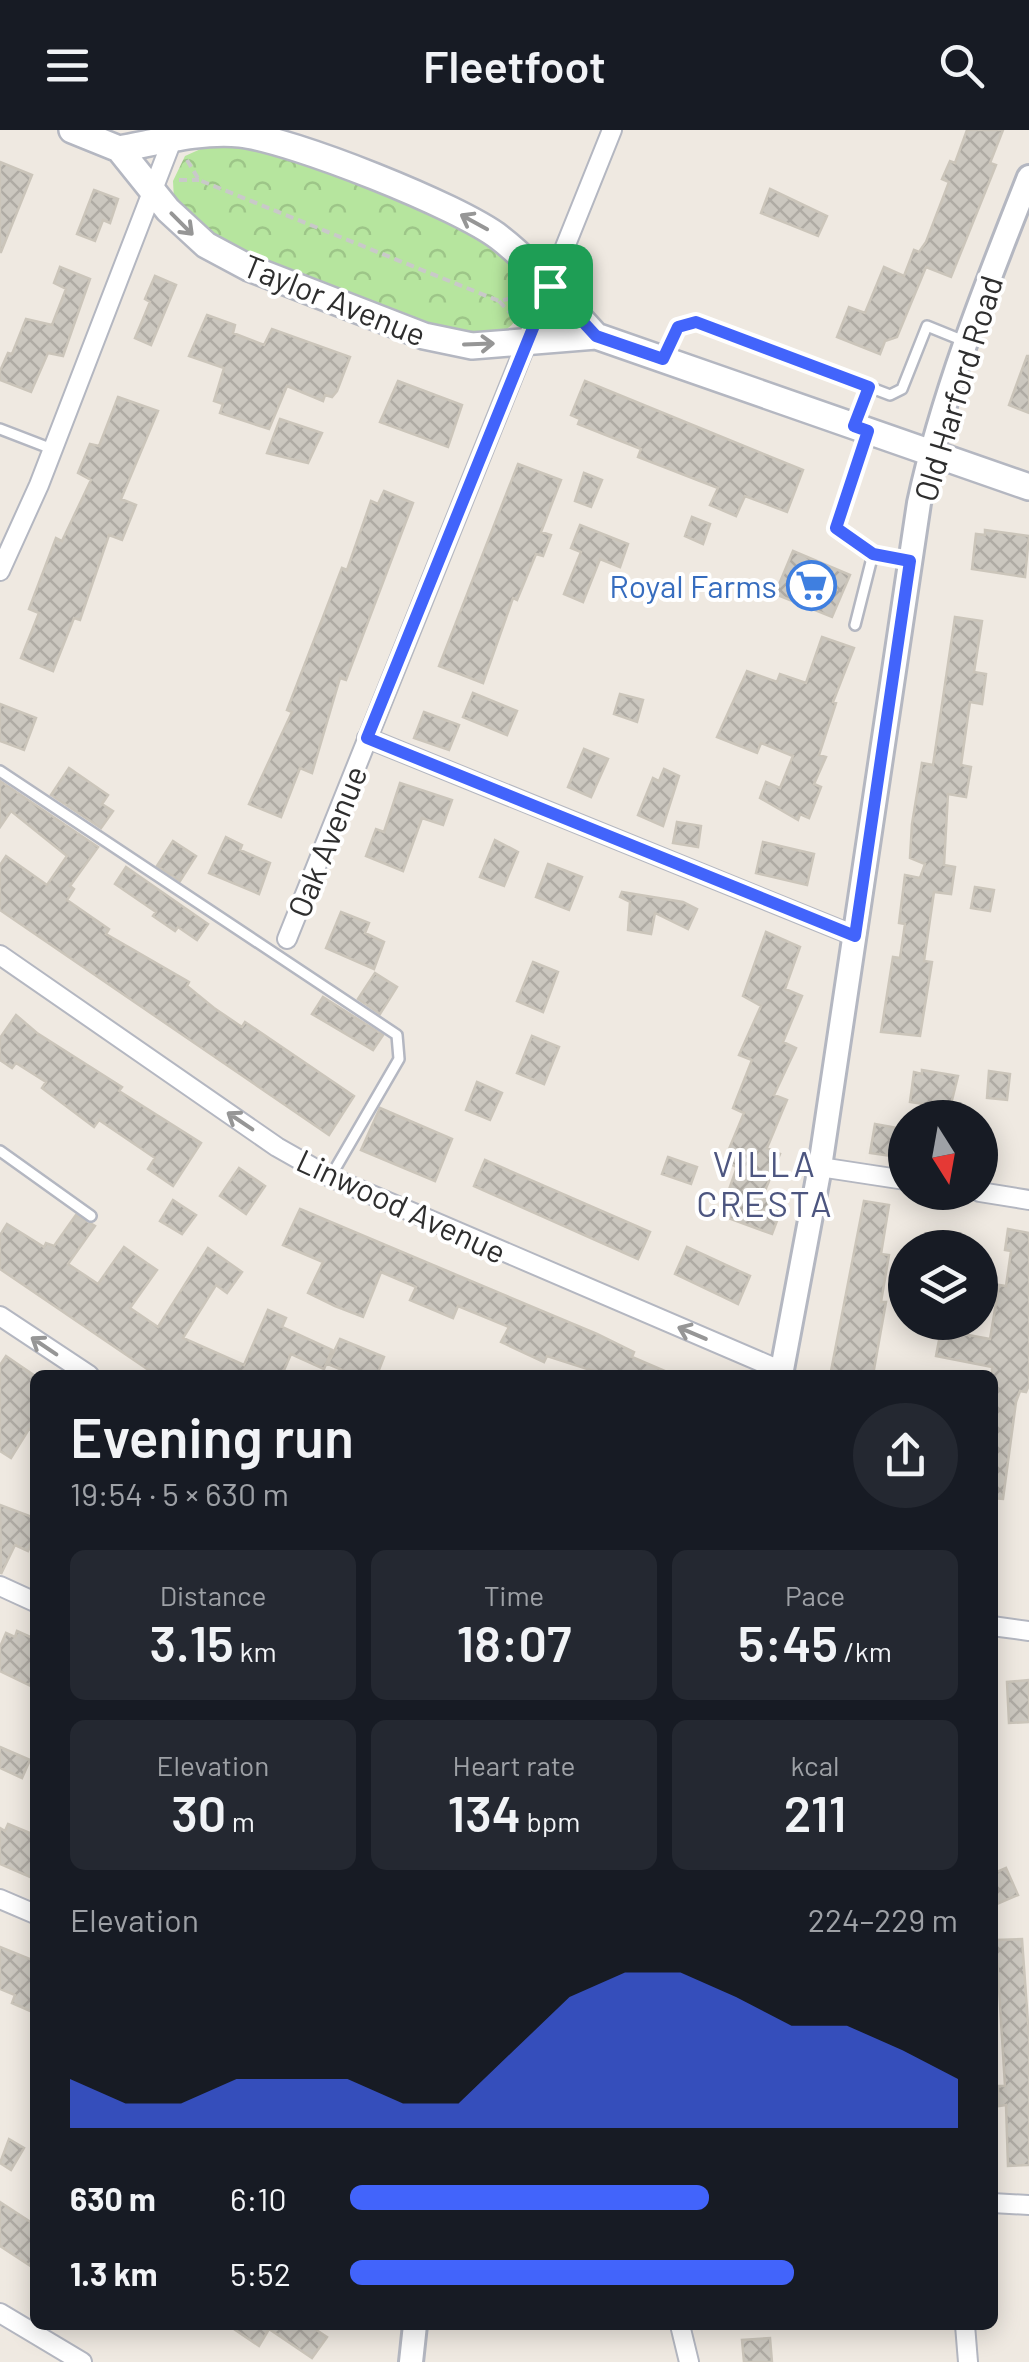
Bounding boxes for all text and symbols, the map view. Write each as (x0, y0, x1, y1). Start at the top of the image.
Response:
icon: menu (40, 38, 95, 93)
text: Fleetfoot (423, 38, 606, 92)
icon: search (934, 38, 989, 93)
one-way arrow (169, 211, 193, 235)
one-way arrow (460, 212, 490, 232)
pin (508, 244, 593, 329)
street label: Taylor Avenue (238, 245, 432, 353)
icon: arrive (523, 259, 578, 314)
street label: Old Harford Road (905, 271, 1009, 505)
one-way arrow (462, 335, 494, 354)
supermarket icon: Royal Farms (786, 559, 838, 611)
place label: Royal Farms (609, 566, 777, 604)
street label: Oak Avenue (278, 760, 374, 922)
north arrow (888, 1100, 998, 1210)
map controls (888, 1100, 998, 1340)
one-way arrow (227, 1111, 255, 1132)
street label: Linwood Avenue (291, 1140, 513, 1270)
district label: VILLA CRESTA (696, 1142, 834, 1224)
button: layers (888, 1230, 998, 1340)
one-way arrow (677, 1323, 708, 1341)
one-way arrow (31, 1336, 59, 1357)
text: Evening run (70, 1403, 354, 1469)
button: share (853, 1403, 958, 1508)
text: 19:54 · 5 × 630 m (70, 1474, 289, 1512)
text: Distance (160, 1578, 266, 1612)
text: Time (484, 1578, 544, 1612)
text: Pace (785, 1578, 845, 1612)
text: 3.15 (149, 1612, 234, 1672)
text: 18:07 (457, 1612, 571, 1672)
text: 5:45 (738, 1612, 838, 1672)
text: km (234, 1634, 277, 1668)
text: /km (838, 1634, 892, 1668)
text: Elevation (157, 1748, 269, 1782)
text: Heart rate (453, 1748, 575, 1782)
text: kcal (791, 1748, 839, 1782)
text: 30 (171, 1782, 226, 1842)
text: 134 (448, 1782, 521, 1842)
text: 211 (784, 1782, 846, 1842)
text: m (226, 1804, 255, 1838)
text: bpm (521, 1804, 580, 1838)
text: Elevation (70, 1900, 199, 1938)
text: 224–229 m (808, 1900, 958, 1938)
text: 630 m (70, 2179, 156, 2217)
text: 6:10 (230, 2179, 287, 2217)
text: 1.3 km (70, 2254, 157, 2292)
text: 5:52 (230, 2254, 291, 2292)

